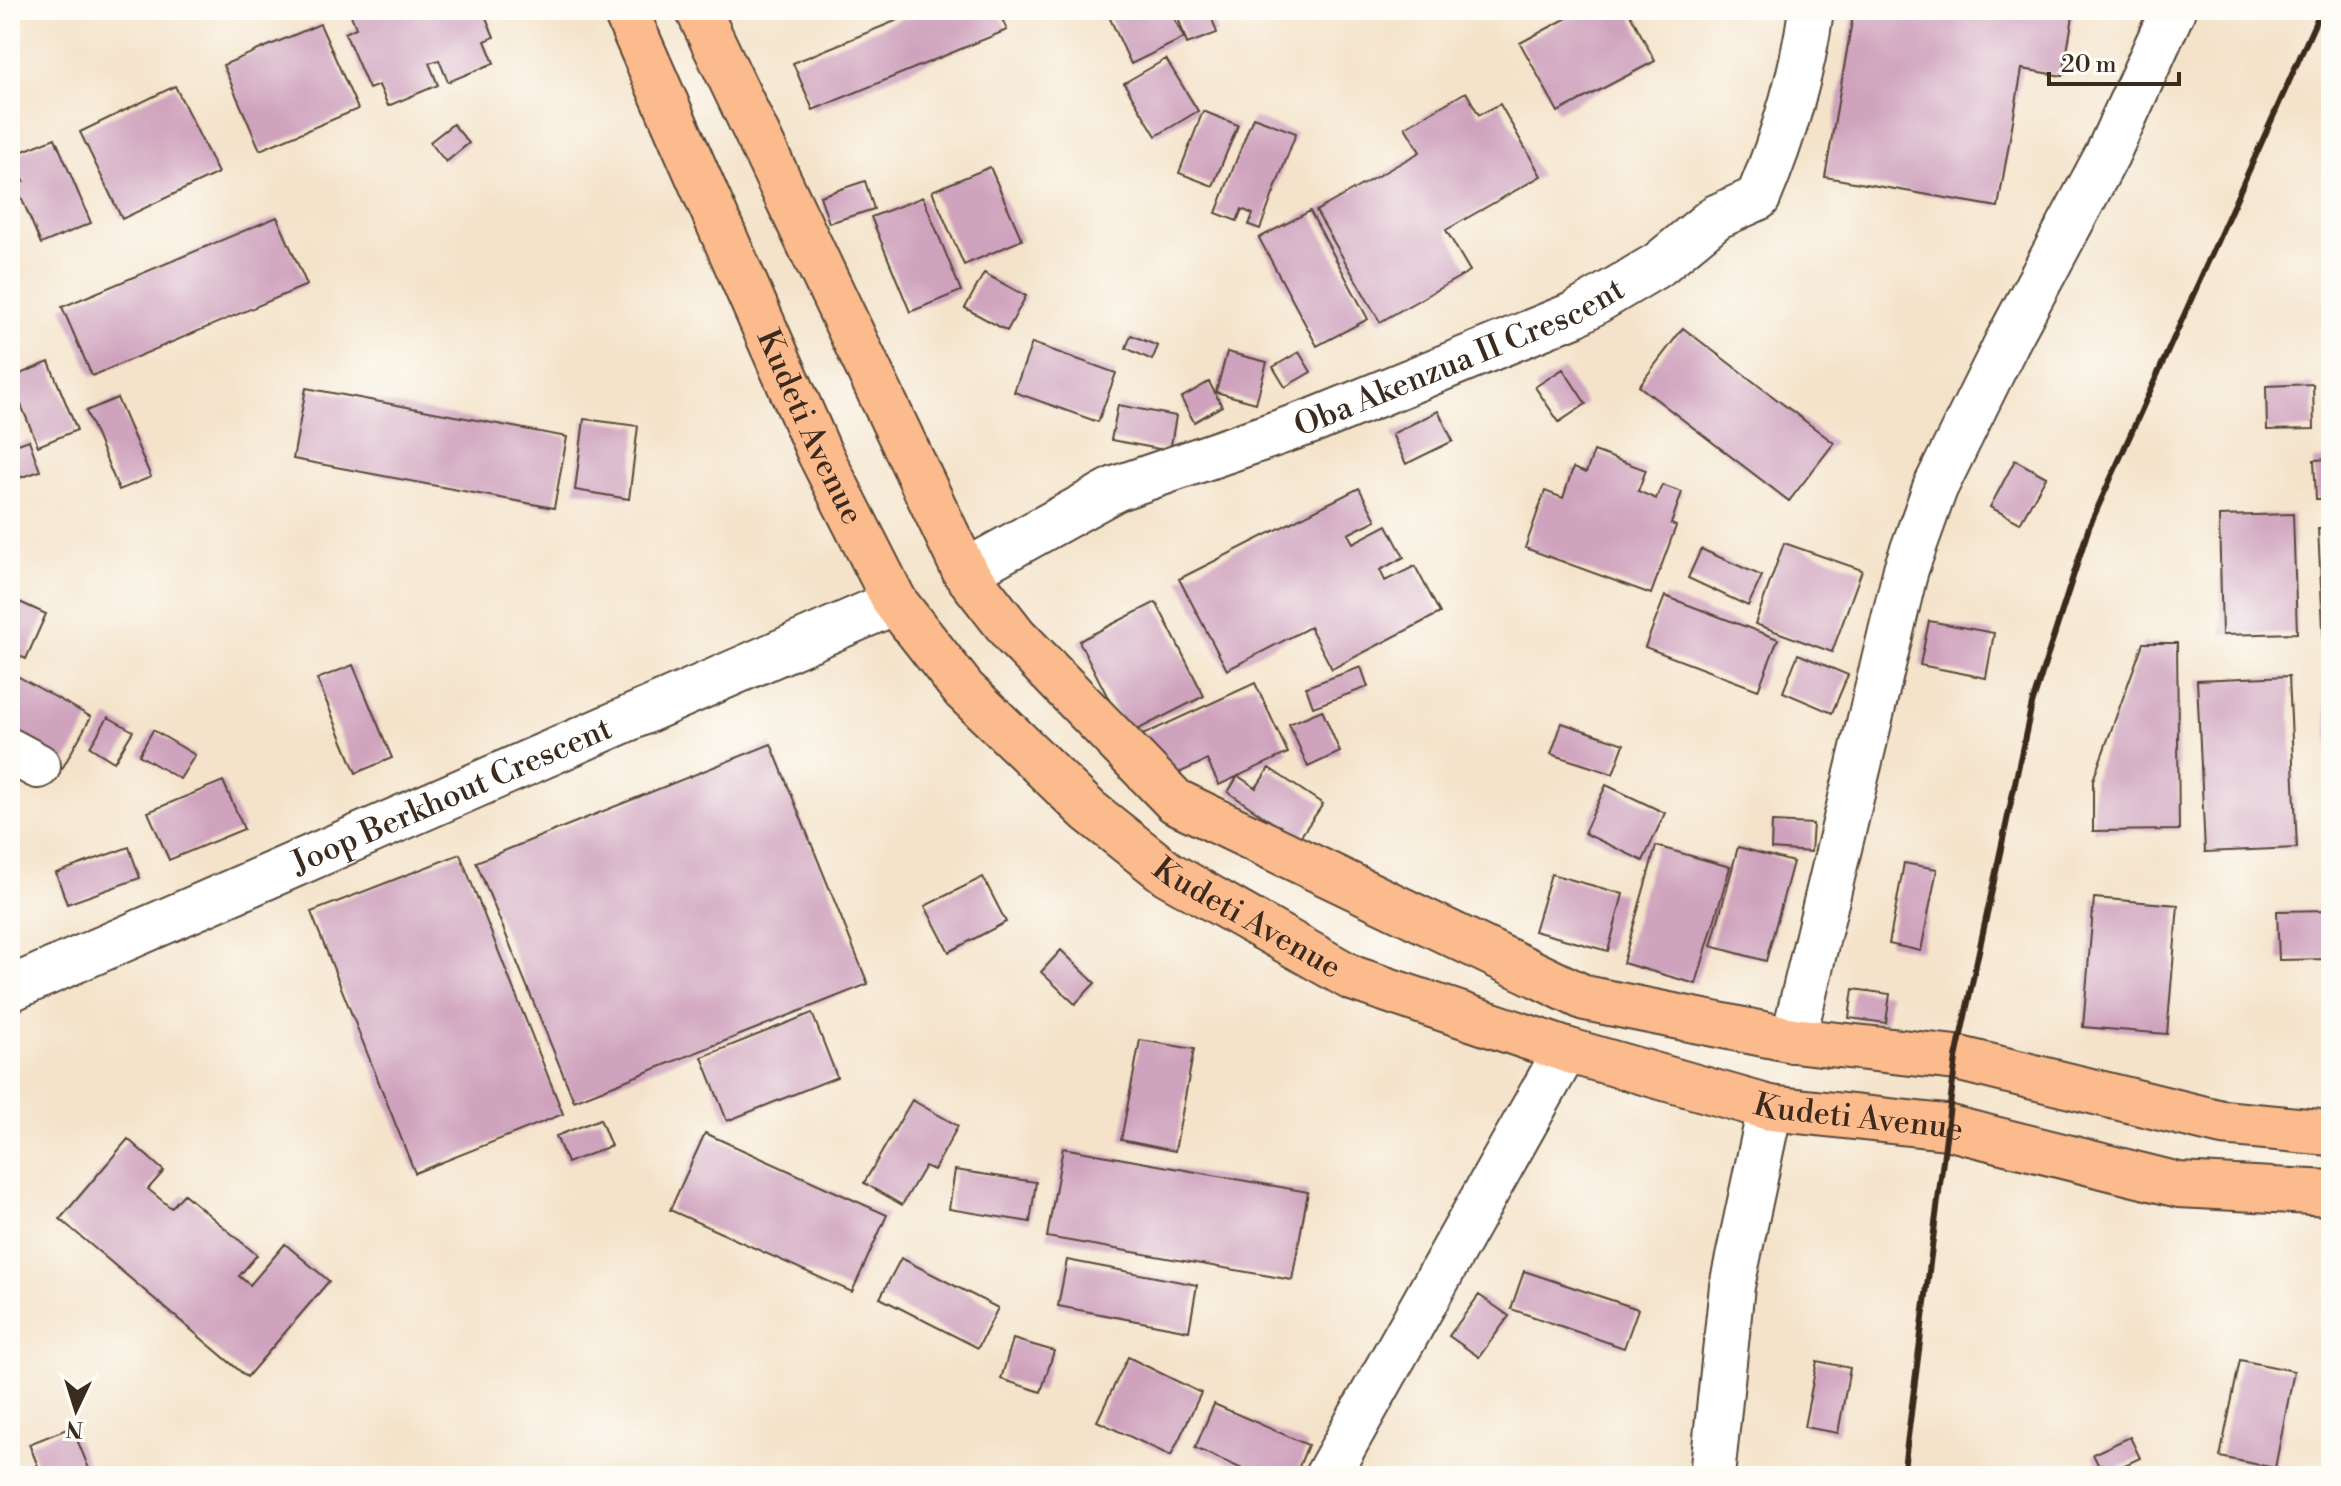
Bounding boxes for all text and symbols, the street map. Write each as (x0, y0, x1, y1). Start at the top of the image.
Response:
scale bar (2049, 36, 2179, 86)
text: 20 m (2061, 50, 2117, 80)
street label: Oba Akenzua II Crescent (1289, 269, 1632, 446)
street label: Kudeti Avenue (748, 323, 872, 531)
street label: Joop Berkhout Crescent (284, 708, 618, 884)
street label: Kudeti Avenue (1144, 849, 1348, 988)
street label: Kudeti Avenue (1749, 1084, 1968, 1151)
north arrow (36, 1370, 116, 1450)
text: N (64, 1414, 84, 1443)

